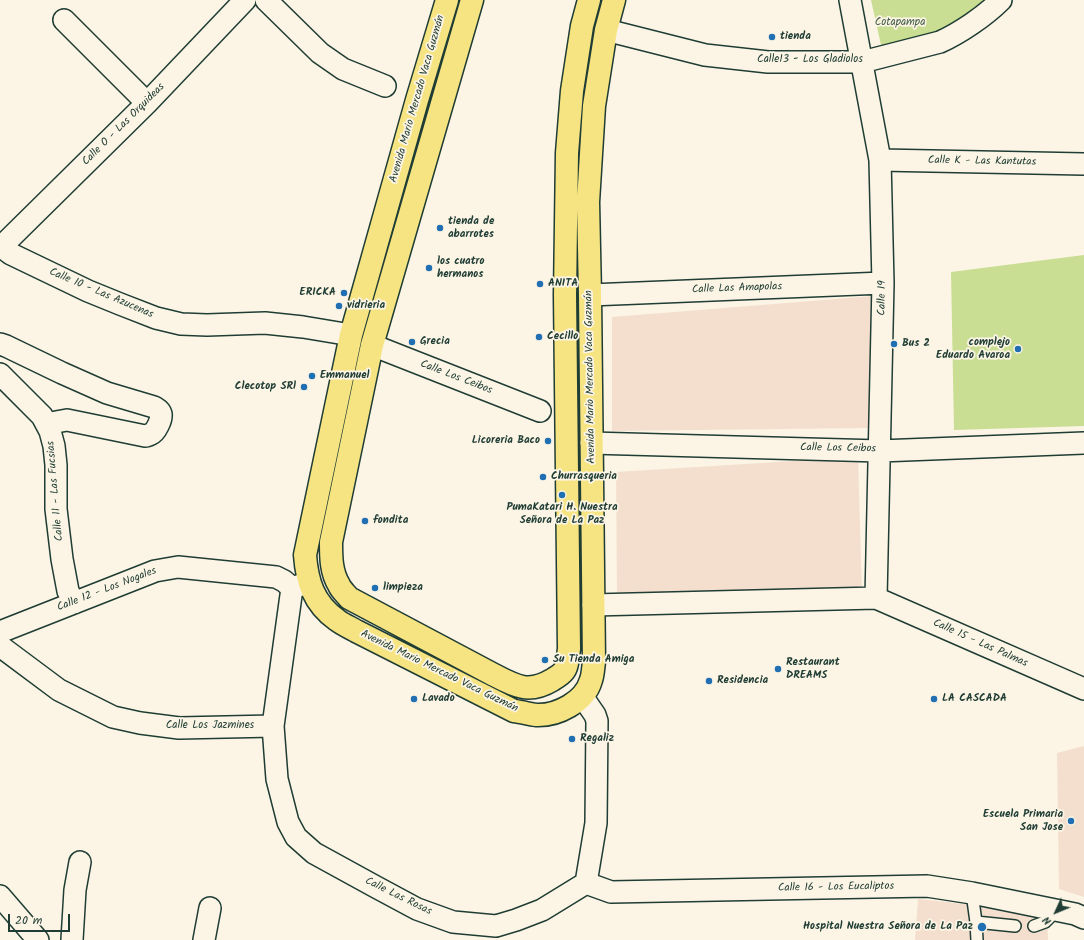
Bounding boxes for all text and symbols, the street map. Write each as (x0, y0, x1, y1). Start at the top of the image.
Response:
street label: Avenida Mario Mercado Vaca Guzmán (388, 14, 448, 184)
park label: Cotapampa (875, 16, 925, 30)
place label: tienda (780, 30, 811, 44)
marker: tienda (767, 32, 777, 42)
street label: Calle13 - Los Gladiolos (757, 53, 863, 67)
street label: Calle O - Las Orquideas (80, 81, 168, 169)
street label: Calle K - Las Kantutas (928, 154, 1036, 170)
place label: tienda de abarrotes (448, 215, 494, 241)
marker: tienda de abarrotes (435, 223, 445, 233)
place label: los cuatro hermanos (437, 255, 485, 281)
marker: los cuatro hermanos (424, 263, 434, 273)
street label: Calle 10 - Las Azucenas (47, 266, 155, 322)
place label: ANITA (548, 277, 578, 291)
marker: ANITA (535, 279, 545, 289)
street label: Calle 19 (876, 280, 890, 316)
street label: Calle Las Amapolas (692, 281, 782, 297)
place label: ERICKA (300, 286, 336, 300)
marker: ERICKA (339, 288, 349, 298)
street label: Avenida Mario Mercado Vaca Guzmán (583, 290, 599, 464)
place label: vidrieria (347, 299, 385, 313)
marker: vidrieria (334, 301, 344, 311)
place label: Cecillo (547, 330, 578, 344)
marker: Cecillo (534, 332, 544, 342)
place label: Grecia (420, 335, 450, 349)
place label: complejo Eduardo Avaroa (936, 336, 1010, 362)
marker: Grecia (407, 337, 417, 347)
place label: Bus 2 (902, 337, 930, 351)
marker: Bus 2 (889, 339, 899, 349)
marker: complejo Eduardo Avaroa (1013, 344, 1023, 354)
street label: Calle Los Ceibos (418, 358, 494, 398)
place label: Emmanuel (320, 369, 369, 383)
marker: Emmanuel (307, 371, 317, 381)
place label: Clecotop SRl (235, 380, 296, 394)
marker: Clecotop SRl (299, 382, 309, 392)
place label: Licoreria Baco (472, 434, 540, 448)
marker: Licoreria Baco (543, 436, 553, 446)
street label: Calle 11 - Las Fucsias (45, 440, 67, 542)
street label: Calle Los Ceibos (800, 442, 876, 456)
place label: Churrasqueria (551, 470, 617, 484)
marker: Churrasqueria (538, 472, 548, 482)
marker: PumaKatari H. Nuestra Señora de La Paz (557, 490, 567, 500)
place label: PumaKatari H. Nuestra Señora de La Paz (506, 501, 618, 527)
place label: fondita (373, 514, 408, 528)
marker: fondita (360, 516, 370, 526)
street label: Calle 12 - Los Nogales (55, 565, 159, 615)
place label: limpieza (383, 581, 423, 595)
marker: limpieza (370, 583, 380, 593)
street label: Calle 15 - Las Palmas (931, 617, 1029, 671)
street label: Avenida Mario Mercado Vaca Guzmán (358, 628, 520, 716)
place label: Su Tienda Amiga (553, 653, 634, 667)
marker: Su Tienda Amiga (540, 655, 550, 665)
place label: Restaurant DREAMS (786, 656, 840, 682)
marker: Restaurant DREAMS (773, 664, 783, 674)
place label: Residencia (717, 674, 768, 688)
marker: Residencia (704, 676, 714, 686)
place label: Lavado (422, 692, 455, 706)
place label: LA CASCADA (942, 692, 1007, 706)
marker: Lavado (409, 694, 419, 704)
marker: LA CASCADA (929, 694, 939, 704)
street label: Calle Los Jazmines (166, 719, 254, 733)
place label: Regaliz (580, 732, 614, 746)
marker: Regaliz (567, 734, 577, 744)
place label: Escuela Primaria San Jose (983, 808, 1063, 834)
marker: Escuela Primaria San Jose (1066, 816, 1076, 826)
street label: Calle Las Rosas (362, 875, 434, 919)
street label: Calle 16 - Los Eucaliptos (778, 880, 894, 896)
north arrow (1036, 892, 1076, 932)
scale bar (10, 906, 72, 932)
text: 20 m (15, 911, 42, 930)
text: N (1038, 912, 1056, 929)
place label: Hospital Nuestra Señora de La Paz (803, 920, 973, 934)
marker: Hospital Nuestra Señora de La Paz (976, 921, 988, 933)

